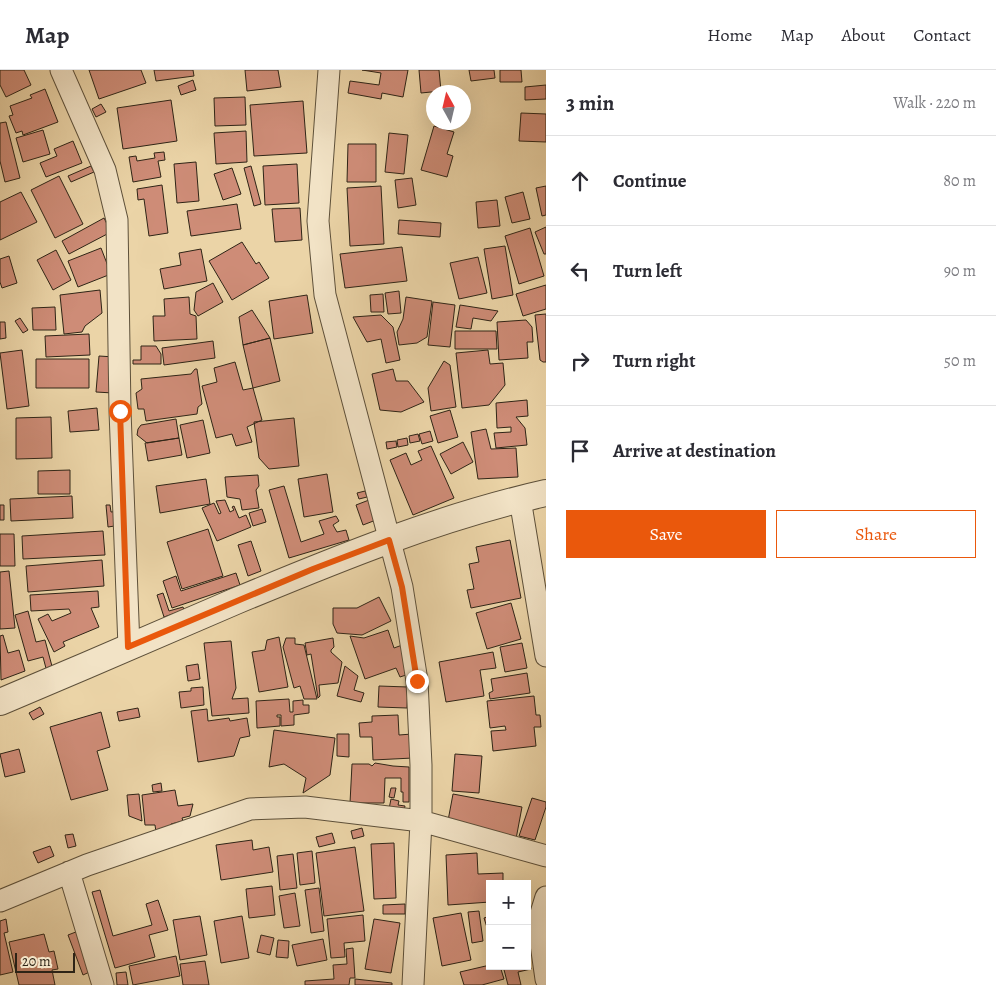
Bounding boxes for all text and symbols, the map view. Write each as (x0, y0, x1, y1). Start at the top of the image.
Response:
text: Map (25, 19, 69, 51)
text: Home (707, 23, 752, 47)
text: Map (780, 23, 813, 47)
text: About (841, 23, 885, 47)
text: Contact (913, 23, 971, 47)
north arrow (426, 85, 471, 130)
text: 3 min (566, 89, 614, 117)
text: Walk · 220 m (893, 92, 976, 114)
icon: ahead (566, 167, 594, 195)
text: Continue (613, 168, 687, 194)
text: 80 m (943, 170, 976, 192)
icon: left (566, 257, 594, 285)
text: Turn left (613, 258, 682, 284)
text: 90 m (944, 260, 976, 282)
icon: right (566, 347, 594, 375)
text: Turn right (613, 348, 695, 374)
text: 50 m (944, 350, 976, 372)
route start (109, 400, 132, 423)
icon: arrive (566, 437, 594, 465)
text: Arrive at destination (613, 438, 776, 464)
button: Save (566, 510, 766, 558)
button: Share (776, 510, 976, 558)
route end (406, 670, 429, 693)
map controls (486, 880, 531, 970)
button: + (486, 880, 531, 925)
button: − (486, 925, 531, 970)
scale bar (15, 950, 75, 973)
text: 20 m (22, 952, 51, 971)

